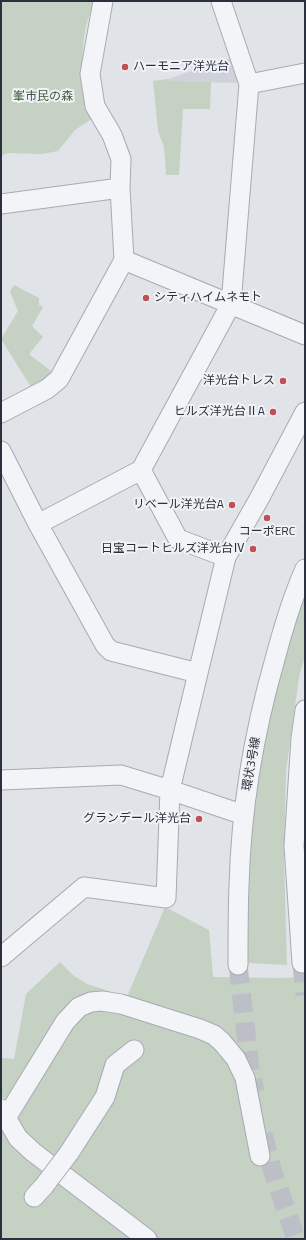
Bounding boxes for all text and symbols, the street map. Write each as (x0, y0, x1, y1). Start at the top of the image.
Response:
place label: ハーモニア洋光台 (133, 60, 229, 74)
marker: ハーモニア洋光台 (120, 62, 130, 72)
park label: 峯市民の森 (13, 90, 73, 104)
place label: シティハイムネモト (154, 291, 262, 305)
marker: シティハイムネモト (141, 293, 151, 303)
place label: 洋光台トレス (203, 374, 275, 388)
marker: 洋光台トレス (278, 376, 288, 386)
place label: ヒルズ洋光台ⅡA (174, 405, 265, 419)
marker: ヒルズ洋光台ⅡA (268, 407, 278, 417)
place label: リベール洋光台A (133, 498, 224, 512)
marker: リベール洋光台A (227, 500, 237, 510)
marker: コーポERC (262, 513, 272, 523)
place label: コーポERC (239, 525, 295, 539)
place label: 日宝コートヒルズ洋光台Ⅳ (101, 542, 245, 556)
marker: 日宝コートヒルズ洋光台Ⅳ (248, 544, 258, 554)
street label: 環状3号線 (240, 736, 264, 792)
place label: グランデール洋光台 (83, 812, 191, 826)
marker: グランデール洋光台 (194, 814, 204, 824)

